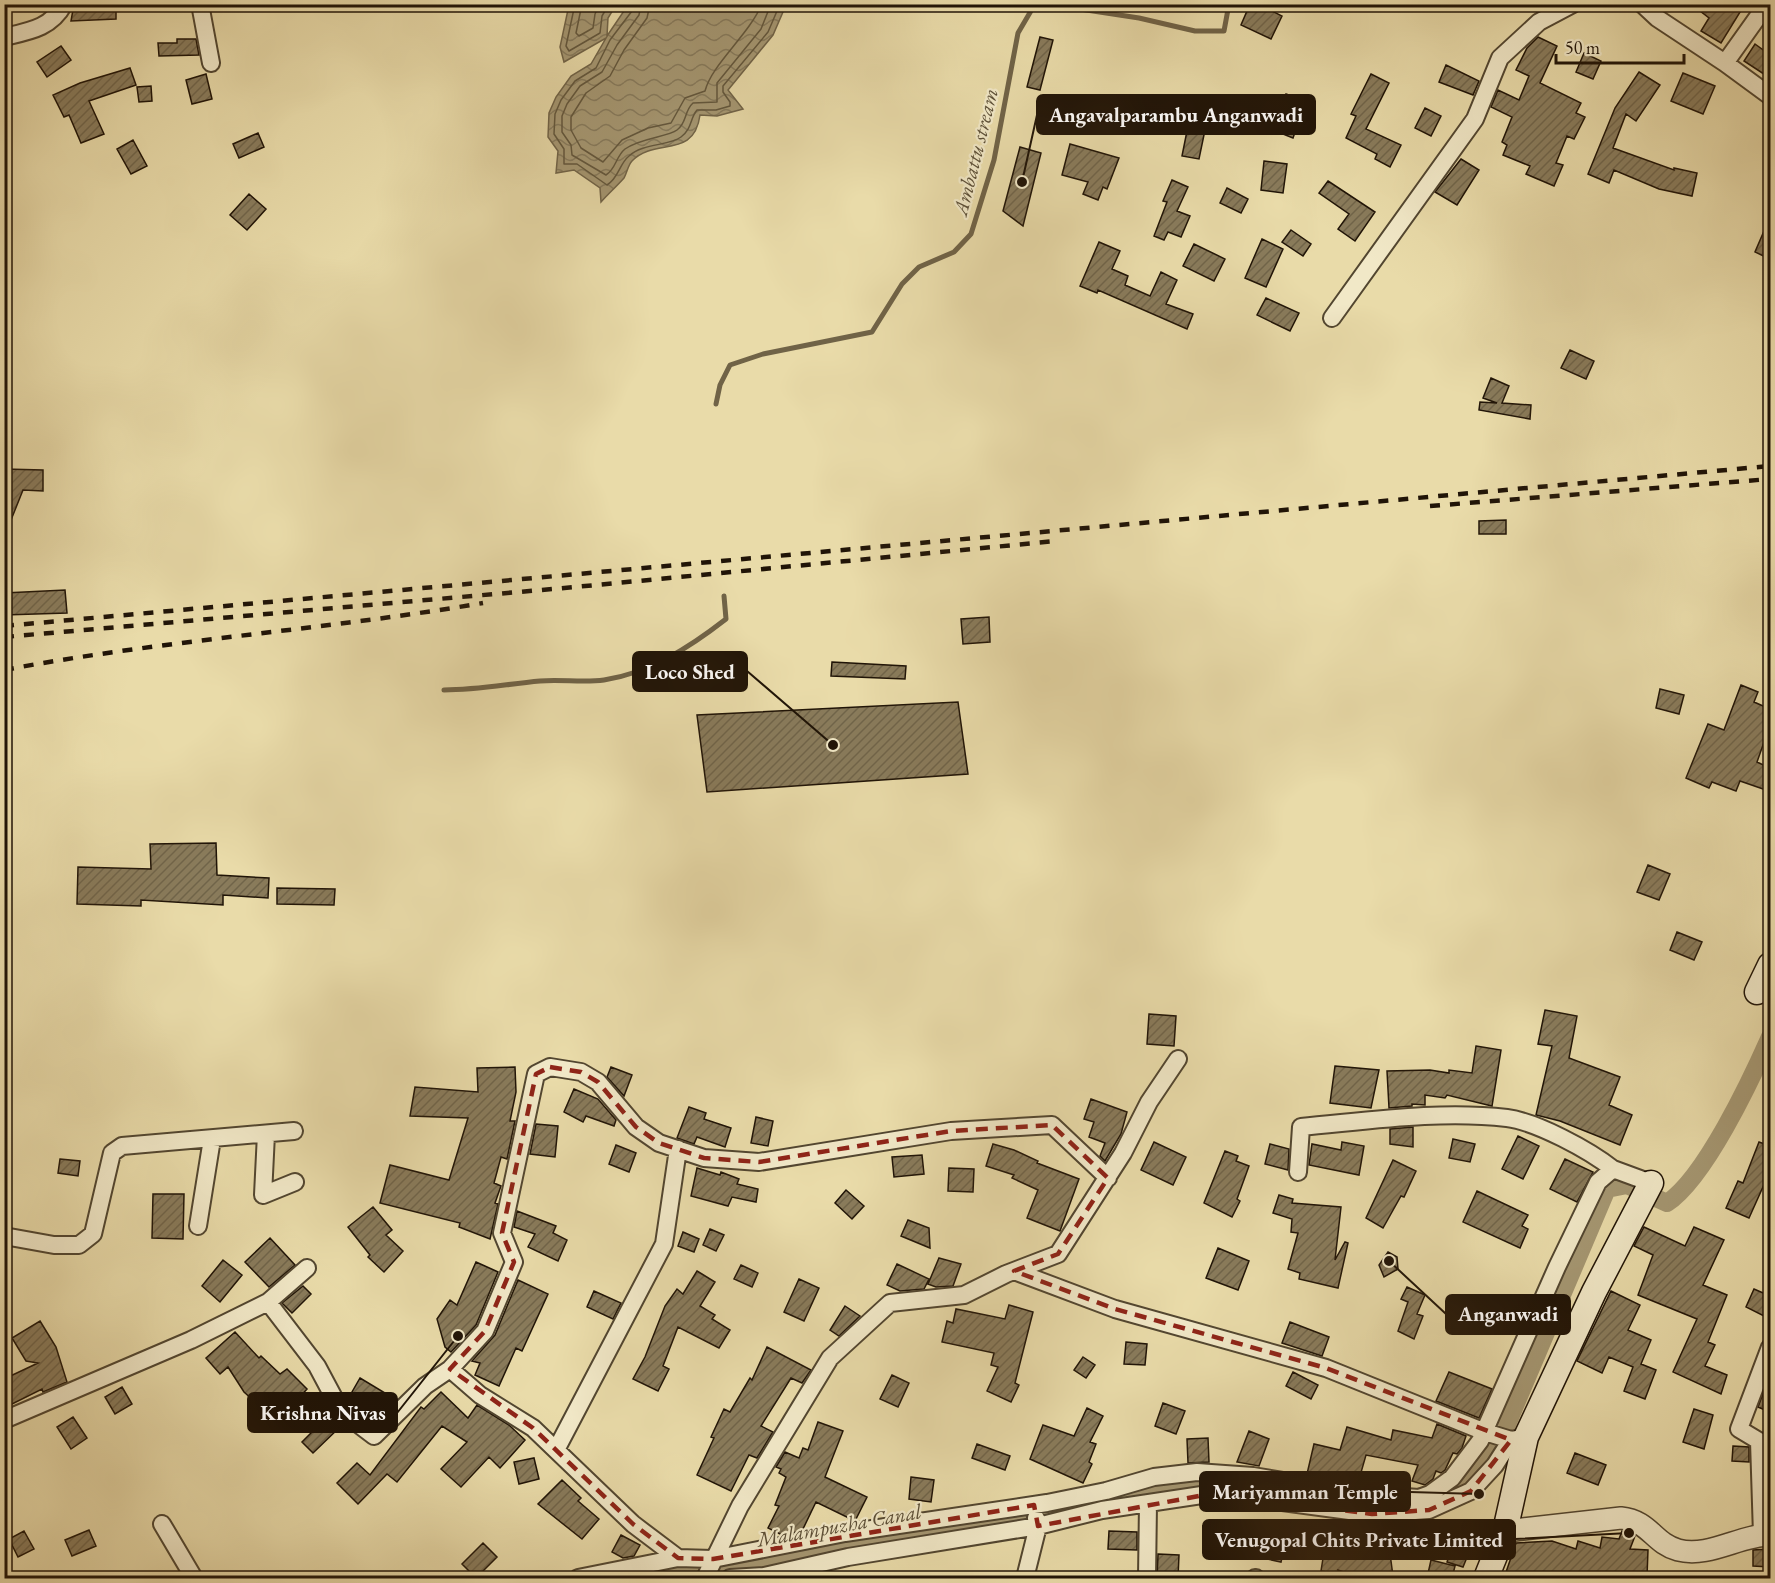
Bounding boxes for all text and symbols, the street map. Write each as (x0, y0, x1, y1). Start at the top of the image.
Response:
scale bar (1556, 27, 1684, 65)
text: 50 m (1565, 36, 1600, 59)
water label: Ambattu stream (946, 86, 1004, 220)
callout: Angavalparambu Anganwadi (1037, 95, 1315, 134)
text: Angavalparambu Anganwadi (1048, 101, 1303, 128)
callout: Loco Shed (633, 652, 747, 691)
text: Loco Shed (645, 658, 735, 685)
callout: Anganwadi (1446, 1295, 1570, 1334)
text: Anganwadi (1457, 1300, 1558, 1327)
callout: Krishna Nivas (248, 1393, 397, 1432)
text: Krishna Nivas (260, 1399, 386, 1426)
callout: Mariyamman Temple (1200, 1472, 1410, 1511)
text: Mariyamman Temple (1212, 1478, 1398, 1505)
water label: Malampuzha Canal (753, 1497, 924, 1553)
callout: Venugopal Chits Private Limited (1203, 1520, 1515, 1559)
text: Venugopal Chits Private Limited (1215, 1526, 1504, 1553)

